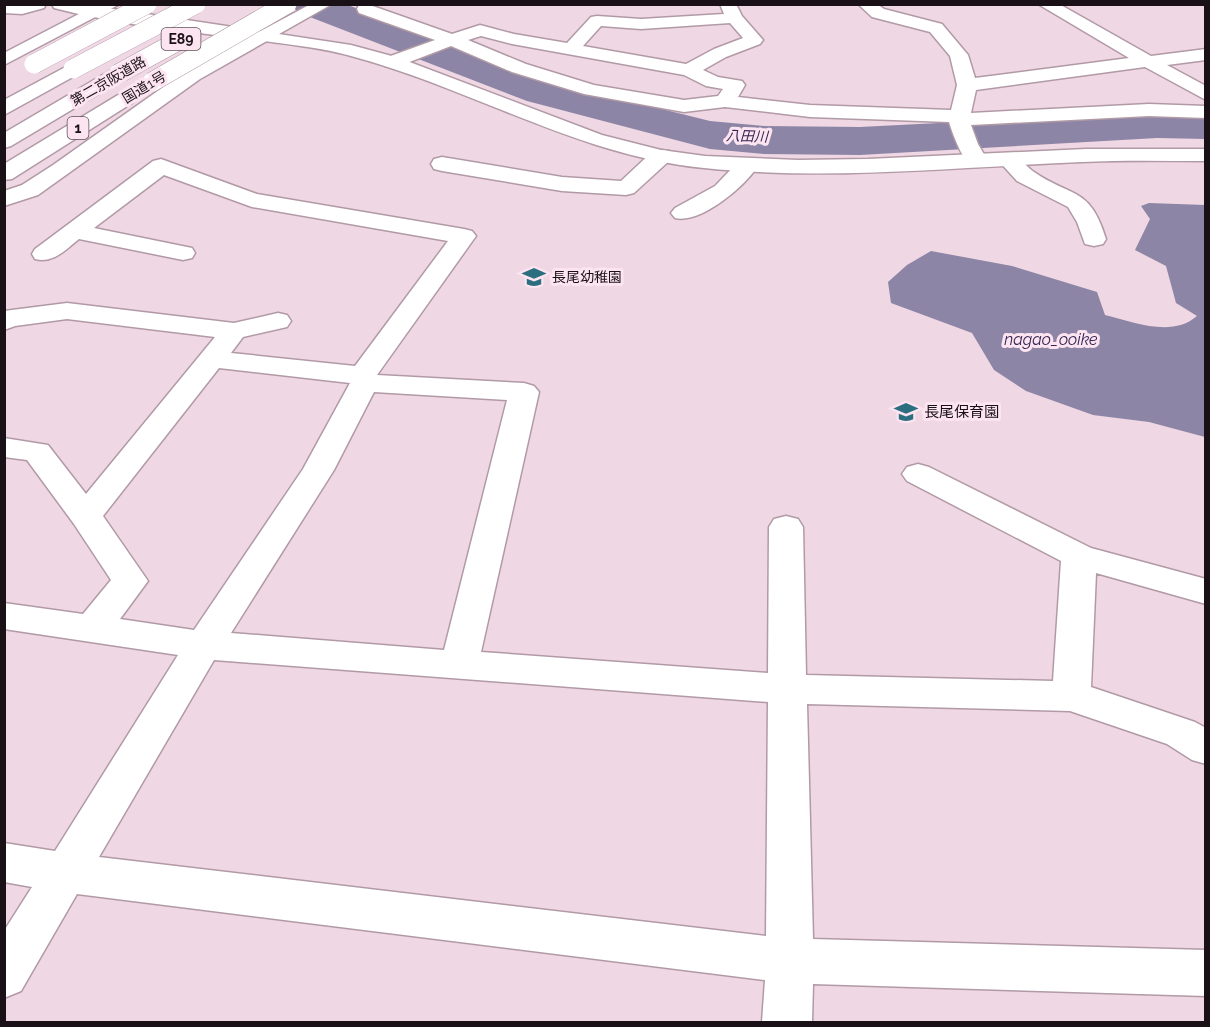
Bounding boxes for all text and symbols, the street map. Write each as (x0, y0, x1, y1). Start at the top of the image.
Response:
road number: E89 (162, 28, 201, 50)
street label: 第二京阪道路 (68, 53, 148, 109)
street label: 国道1号 (119, 68, 169, 106)
road number: 1 (68, 117, 88, 139)
water label: 八田川 (726, 127, 770, 145)
school or university icon: 長尾幼稚園 (521, 264, 547, 290)
place label: 長尾幼稚園 (552, 269, 622, 285)
water label: nagao_ooike (1004, 330, 1098, 349)
school or university icon: 長尾保育園 (893, 399, 919, 425)
place label: 長尾保育園 (924, 403, 999, 421)

